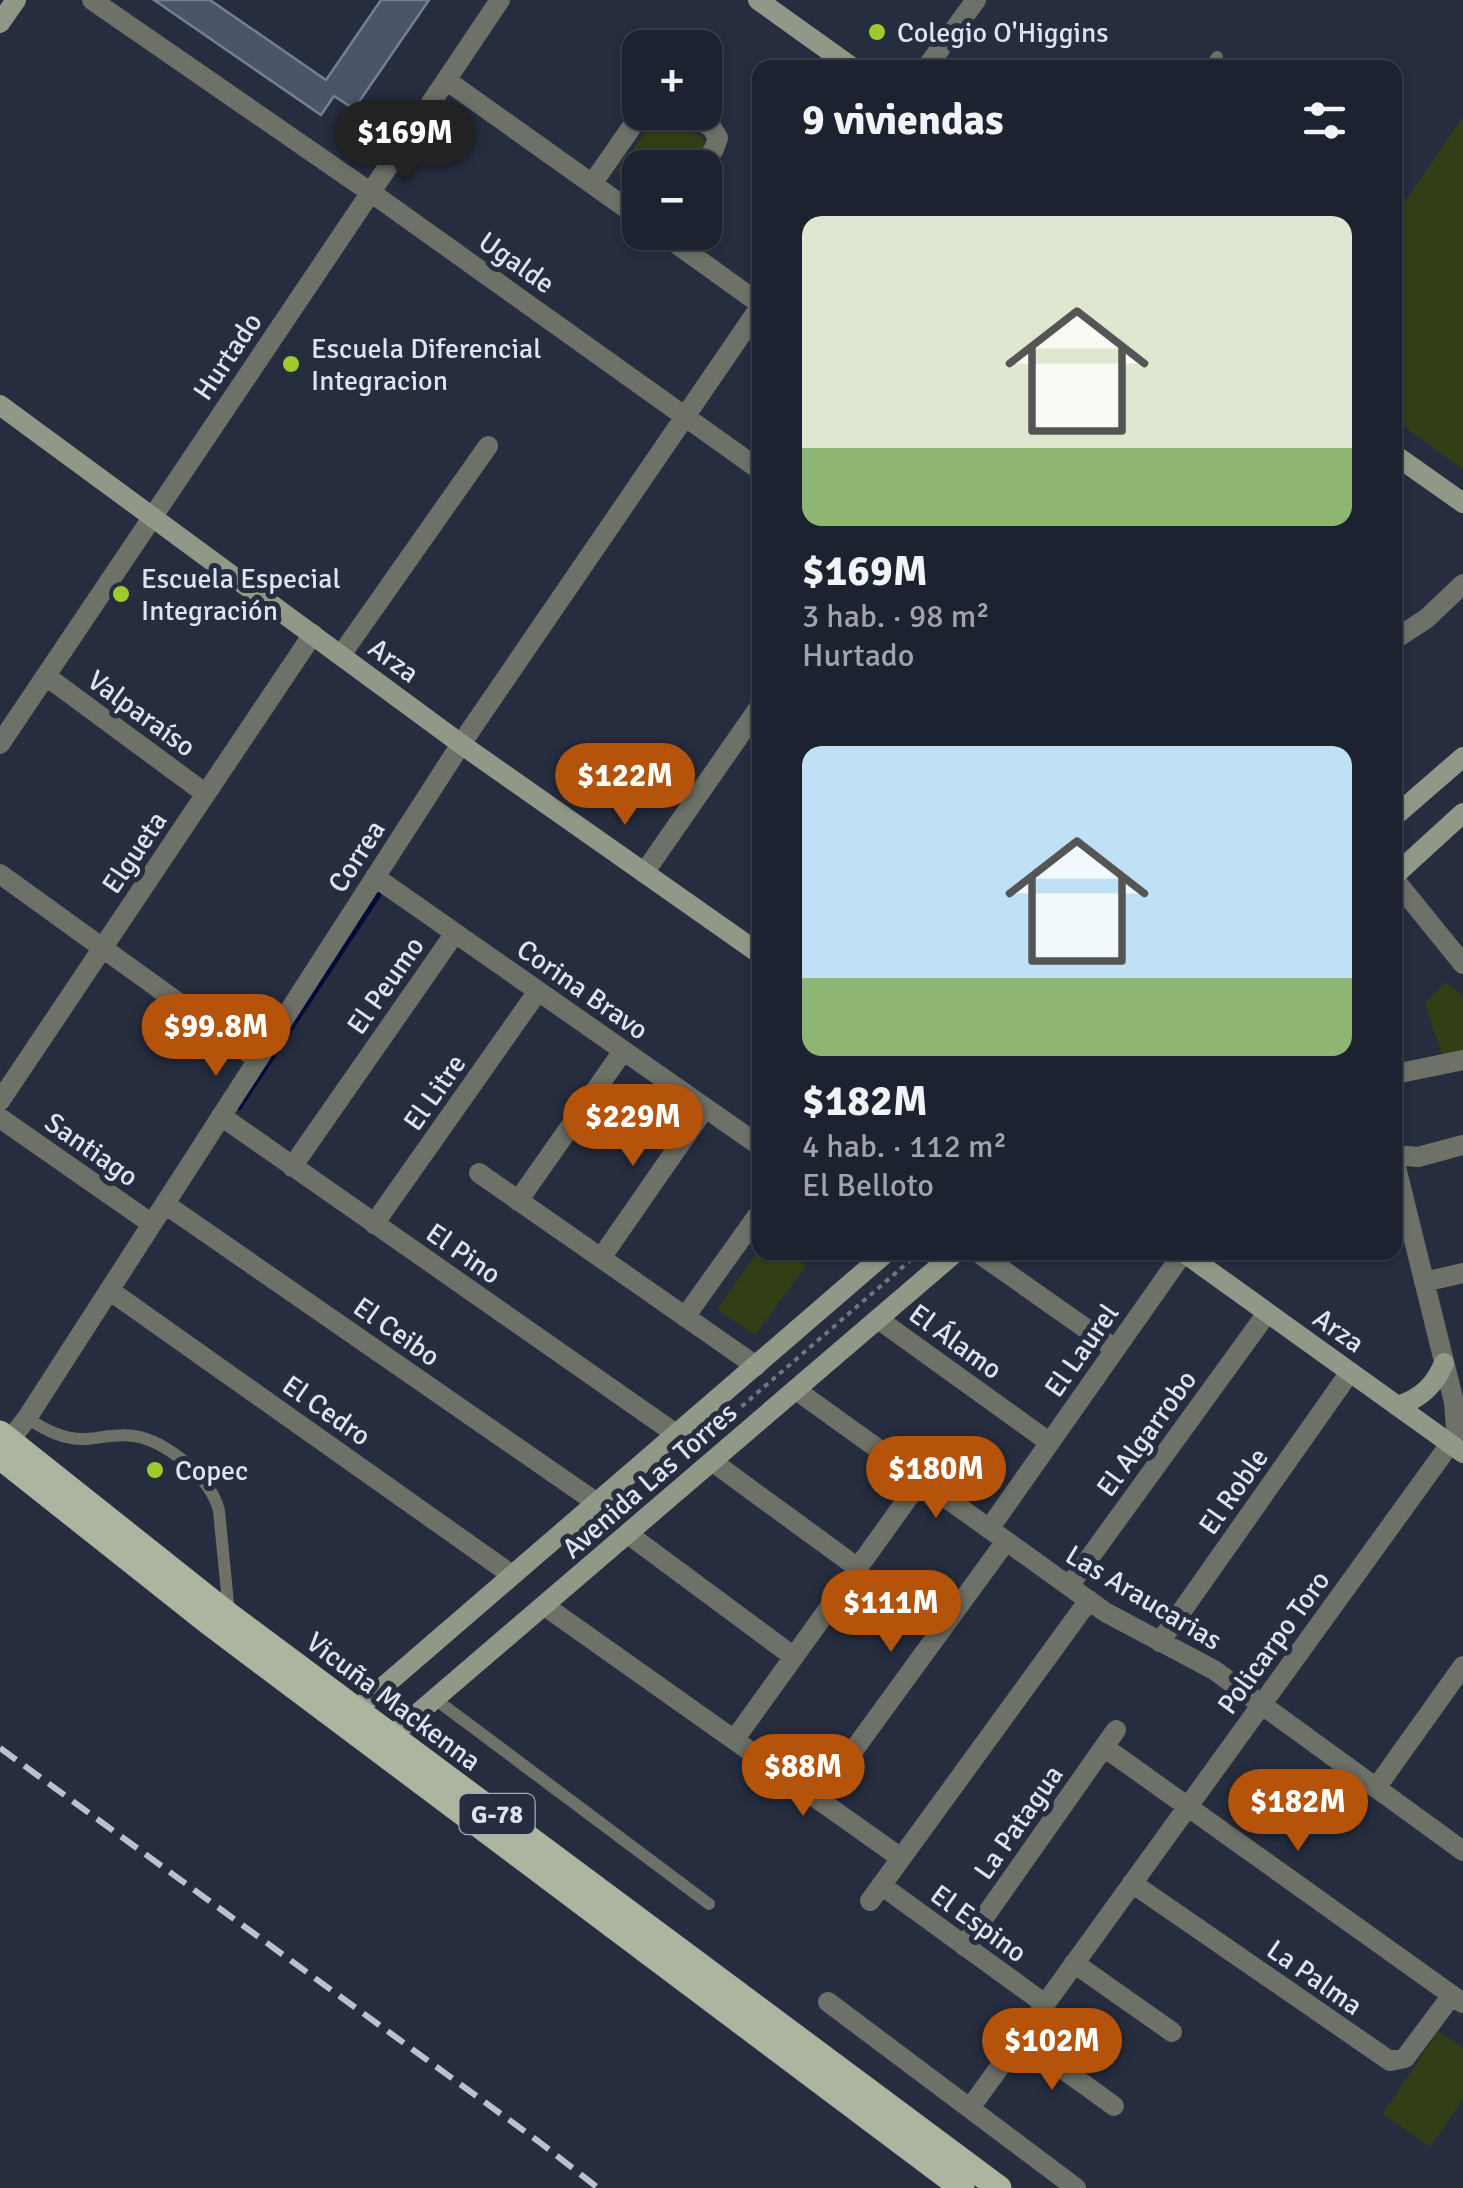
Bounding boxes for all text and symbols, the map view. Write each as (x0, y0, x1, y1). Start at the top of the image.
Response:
place label: Colegio O'Higgins (897, 16, 1108, 50)
marker: Colegio O'Higgins (866, 21, 888, 43)
map controls (622, 30, 722, 250)
button: + (622, 30, 722, 130)
icon: filters (1297, 93, 1352, 148)
text: 9 viviendas (802, 95, 1004, 146)
pin: $169M (335, 100, 475, 185)
text: $169M (357, 113, 453, 152)
button: − (622, 150, 722, 250)
street label: Ugalde (472, 225, 561, 301)
icon: home (987, 281, 1167, 461)
street label: Hurtado (186, 306, 269, 407)
place label: Escuela Diferencial Integracion (311, 332, 541, 398)
marker: Escuela Diferencial Integracion (280, 353, 302, 375)
text: $169M (802, 546, 928, 597)
place label: Escuela Especial Integración (141, 562, 341, 628)
marker: Escuela Especial Integración (110, 583, 132, 605)
text: 3 hab. · 98 m² (802, 597, 990, 636)
street label: Arza (361, 631, 425, 691)
text: Hurtado (802, 636, 914, 675)
street label: Valparaíso (81, 663, 202, 764)
pin: $122M (555, 743, 695, 828)
text: $122M (577, 756, 673, 795)
street label: Elgueta (95, 805, 175, 900)
icon: home (987, 811, 1167, 991)
street label: Correa (321, 814, 393, 899)
street label: El Peumo (340, 930, 432, 1041)
street label: Corina Bravo (510, 932, 655, 1048)
pin: $99.8M (135, 994, 297, 1079)
text: $99.8M (164, 1007, 268, 1046)
street label: El Litre (396, 1048, 473, 1137)
text: $182M (802, 1076, 928, 1127)
pin: $229M (563, 1084, 703, 1169)
text: $229M (585, 1097, 681, 1136)
street label: Santiago (38, 1105, 145, 1194)
text: 4 hab. · 112 m² (802, 1127, 1007, 1166)
text: El Belloto (802, 1166, 934, 1205)
street label: El Pino (419, 1216, 507, 1292)
street label: El Ceibo (347, 1290, 446, 1374)
street label: El Álamo (902, 1297, 1008, 1387)
street label: El Laurel (1037, 1297, 1126, 1404)
street label: Arza (1306, 1301, 1370, 1360)
street label: El Algarrobo (1090, 1364, 1204, 1503)
street label: El Cedro (276, 1368, 377, 1453)
street label: Avenida Las Torres (555, 1396, 744, 1566)
pin: $180M (866, 1436, 1006, 1521)
street label: El Roble (1192, 1442, 1276, 1541)
text: $180M (888, 1449, 984, 1488)
place label: Copec (175, 1454, 248, 1488)
marker: Copec (144, 1459, 166, 1481)
street label: Las Araucarias (1059, 1538, 1228, 1658)
street label: Policarpo Toro (1210, 1564, 1337, 1721)
pin: $111M (821, 1570, 961, 1655)
text: $111M (843, 1583, 939, 1622)
street label: Vicuña Mackenna (299, 1625, 487, 1779)
pin: $88M (744, 1734, 862, 1819)
text: $88M (764, 1747, 842, 1786)
street label: La Patagua (967, 1759, 1071, 1886)
pin: $182M (1228, 1769, 1368, 1854)
text: $182M (1250, 1782, 1346, 1821)
road number: G-78 (460, 1794, 534, 1834)
street label: El Espino (924, 1878, 1033, 1970)
street label: La Palma (1260, 1933, 1369, 2023)
pin: $102M (982, 2008, 1122, 2093)
text: $102M (1004, 2021, 1100, 2060)

